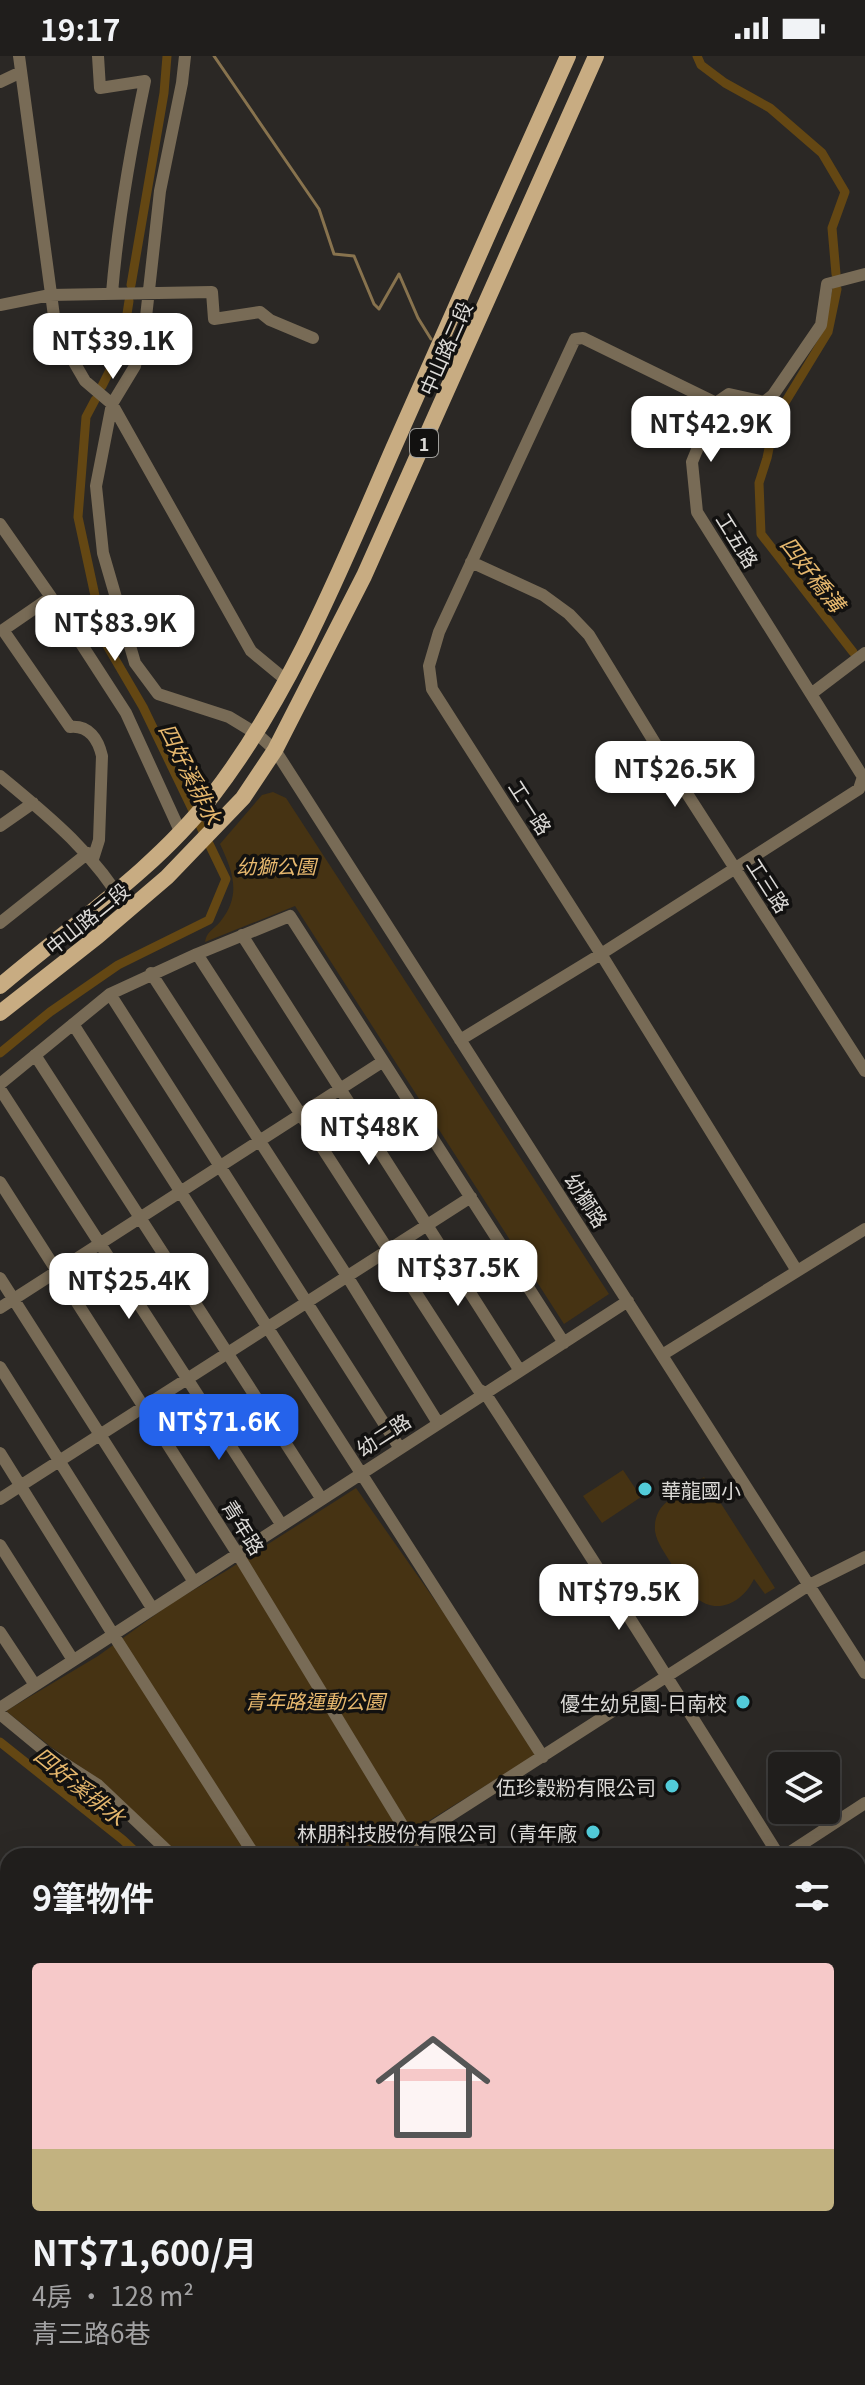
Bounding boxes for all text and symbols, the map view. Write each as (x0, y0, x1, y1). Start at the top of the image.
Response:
text: 19:17 (40, 6, 121, 50)
street label: 中山路二段 (411, 296, 479, 400)
pin: NT$39.1K (30, 313, 196, 381)
text: NT$39.1K (51, 320, 175, 357)
pin: NT$42.9K (628, 396, 794, 464)
text: NT$42.9K (649, 403, 773, 440)
road number: 1 (410, 429, 438, 457)
street label: 工五路 (710, 507, 766, 573)
water label: 四好橋溝 (774, 528, 856, 620)
pin: NT$83.9K (32, 595, 198, 663)
text: NT$83.9K (53, 602, 177, 639)
water label: 四好溪排水 (153, 717, 232, 830)
pin: NT$26.5K (592, 741, 758, 809)
text: NT$26.5K (613, 748, 737, 785)
street label: 工一路 (503, 774, 559, 840)
park label: 幼獅公園 (236, 851, 319, 880)
street label: 工三路 (741, 852, 797, 918)
street label: 中山路二段 (39, 875, 135, 961)
pin: NT$48K (304, 1099, 434, 1167)
text: NT$48K (319, 1106, 419, 1143)
street label: 幼獅路 (559, 1167, 615, 1233)
pin: NT$37.5K (375, 1240, 541, 1308)
text: NT$37.5K (396, 1247, 520, 1284)
pin: NT$25.4K (46, 1253, 212, 1321)
text: NT$25.4K (67, 1260, 191, 1297)
pin: NT$71.6K (136, 1394, 302, 1462)
text: NT$71.6K (157, 1401, 281, 1438)
street label: 幼二路 (350, 1406, 416, 1462)
place label: 華龍國小 (661, 1475, 741, 1504)
marker: 華龍國小 (636, 1480, 654, 1498)
street label: 青年路 (216, 1494, 272, 1560)
pin: NT$79.5K (536, 1564, 702, 1632)
text: NT$79.5K (557, 1571, 681, 1608)
park label: 青年路運動公園 (245, 1686, 388, 1715)
place label: 優生幼兒園-日南校 (560, 1688, 727, 1717)
marker: 優生幼兒園-日南校 (734, 1693, 752, 1711)
water label: 四好溪排水 (28, 1738, 135, 1833)
map controls (768, 1752, 840, 1824)
button: layers (768, 1752, 840, 1824)
place label: 伍珍穀粉有限公司 (496, 1772, 656, 1801)
marker: 伍珍穀粉有限公司 (663, 1777, 681, 1795)
place label: 林朋科技股份有限公司（青年廠 (297, 1818, 577, 1847)
marker: 林朋科技股份有限公司（青年廠 (584, 1823, 602, 1841)
text: 9筆物件 (32, 1872, 154, 1921)
icon: filters (790, 1874, 834, 1918)
icon: home (361, 2015, 505, 2159)
text: NT$71,600/月 (32, 2227, 257, 2276)
text: 4房 · 128 m² (32, 2276, 194, 2313)
text: 青三路6巷 (32, 2313, 150, 2350)

